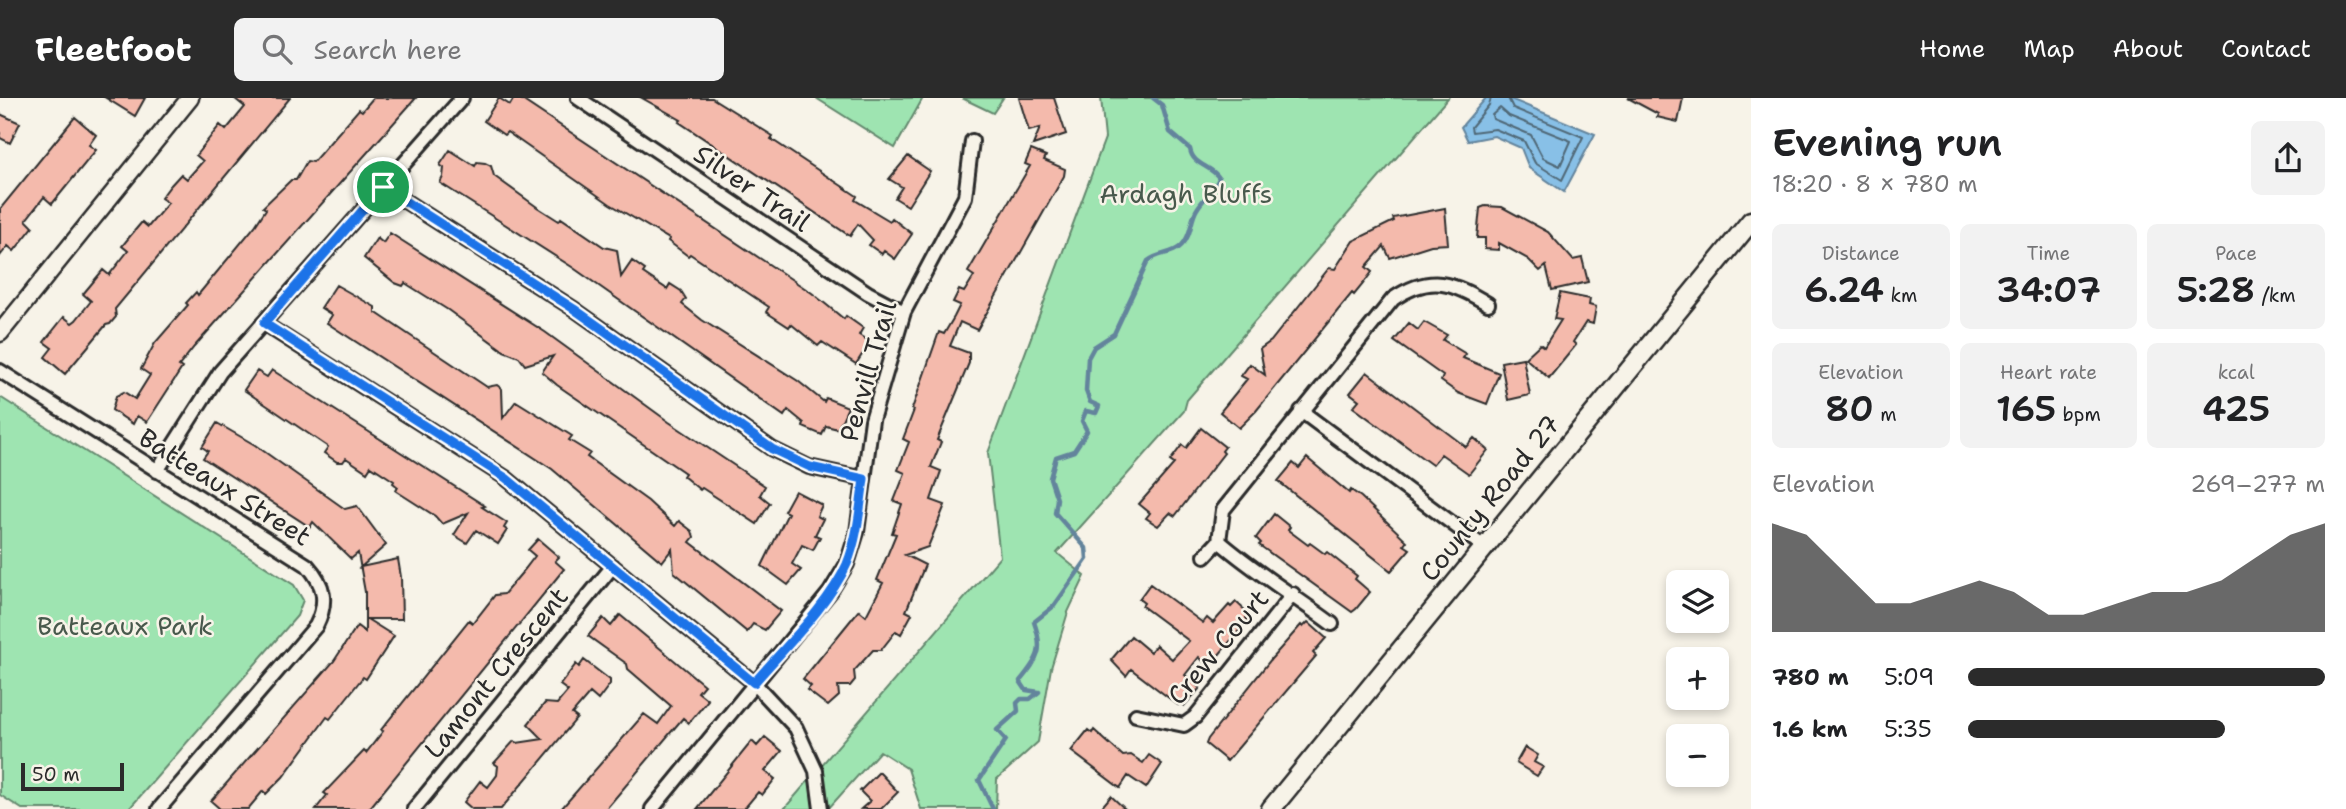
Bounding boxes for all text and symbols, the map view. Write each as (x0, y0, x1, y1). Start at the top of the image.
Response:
search box (234, 18, 724, 81)
text: Fleetfoot (35, 27, 192, 72)
icon: search (258, 30, 296, 68)
text: Search here (314, 32, 462, 67)
text: Home (1919, 33, 1985, 65)
text: Map (2023, 33, 2075, 65)
text: About (2113, 33, 2183, 65)
text: Contact (2221, 33, 2311, 65)
text: Evening run (1772, 117, 2002, 168)
button: share (2251, 121, 2325, 195)
street label: Silver Trail (687, 136, 817, 239)
pin (353, 157, 413, 217)
icon: arrive (364, 168, 402, 206)
text: 18:20 · 8 × 780 m (1772, 169, 1978, 199)
park label: Ardagh Bluffs (1100, 176, 1272, 211)
text: Distance (1822, 241, 1900, 266)
text: Time (2027, 241, 2070, 266)
text: Pace (2215, 241, 2257, 266)
text: 6.24 (1804, 266, 1884, 313)
text: 34:07 (1996, 266, 2101, 313)
text: 5:28 (2177, 266, 2255, 313)
text: km (1884, 283, 1917, 308)
text: /km (2255, 283, 2296, 308)
street label: Penvill Trail (831, 296, 904, 445)
text: Elevation (1818, 360, 1903, 385)
text: Heart rate (2000, 360, 2097, 385)
text: kcal (2218, 360, 2255, 385)
text: 80 (1825, 385, 1874, 432)
text: 165 (1996, 385, 2056, 432)
text: 425 (2202, 385, 2270, 432)
text: m (1874, 402, 1897, 427)
text: bpm (2056, 402, 2101, 427)
street label: County Road 27 (1411, 407, 1568, 588)
street label: Batteaux Street (133, 420, 318, 554)
text: Elevation (1772, 469, 1875, 499)
text: 269–277 m (2190, 469, 2325, 499)
map controls (1666, 570, 1729, 787)
button: layers (1666, 570, 1729, 633)
street label: Lamont Crescent (416, 580, 576, 766)
street label: Crew Court (1159, 582, 1276, 712)
park label: Batteaux Park (37, 608, 213, 643)
button: + (1666, 647, 1729, 710)
text: 780 m (1772, 662, 1849, 692)
text: 5:09 (1884, 662, 1934, 692)
text: 1.6 km (1772, 714, 1847, 744)
text: 5:35 (1884, 714, 1932, 744)
button: − (1666, 724, 1729, 787)
scale bar (21, 760, 124, 792)
text: 50 m (32, 762, 80, 787)

